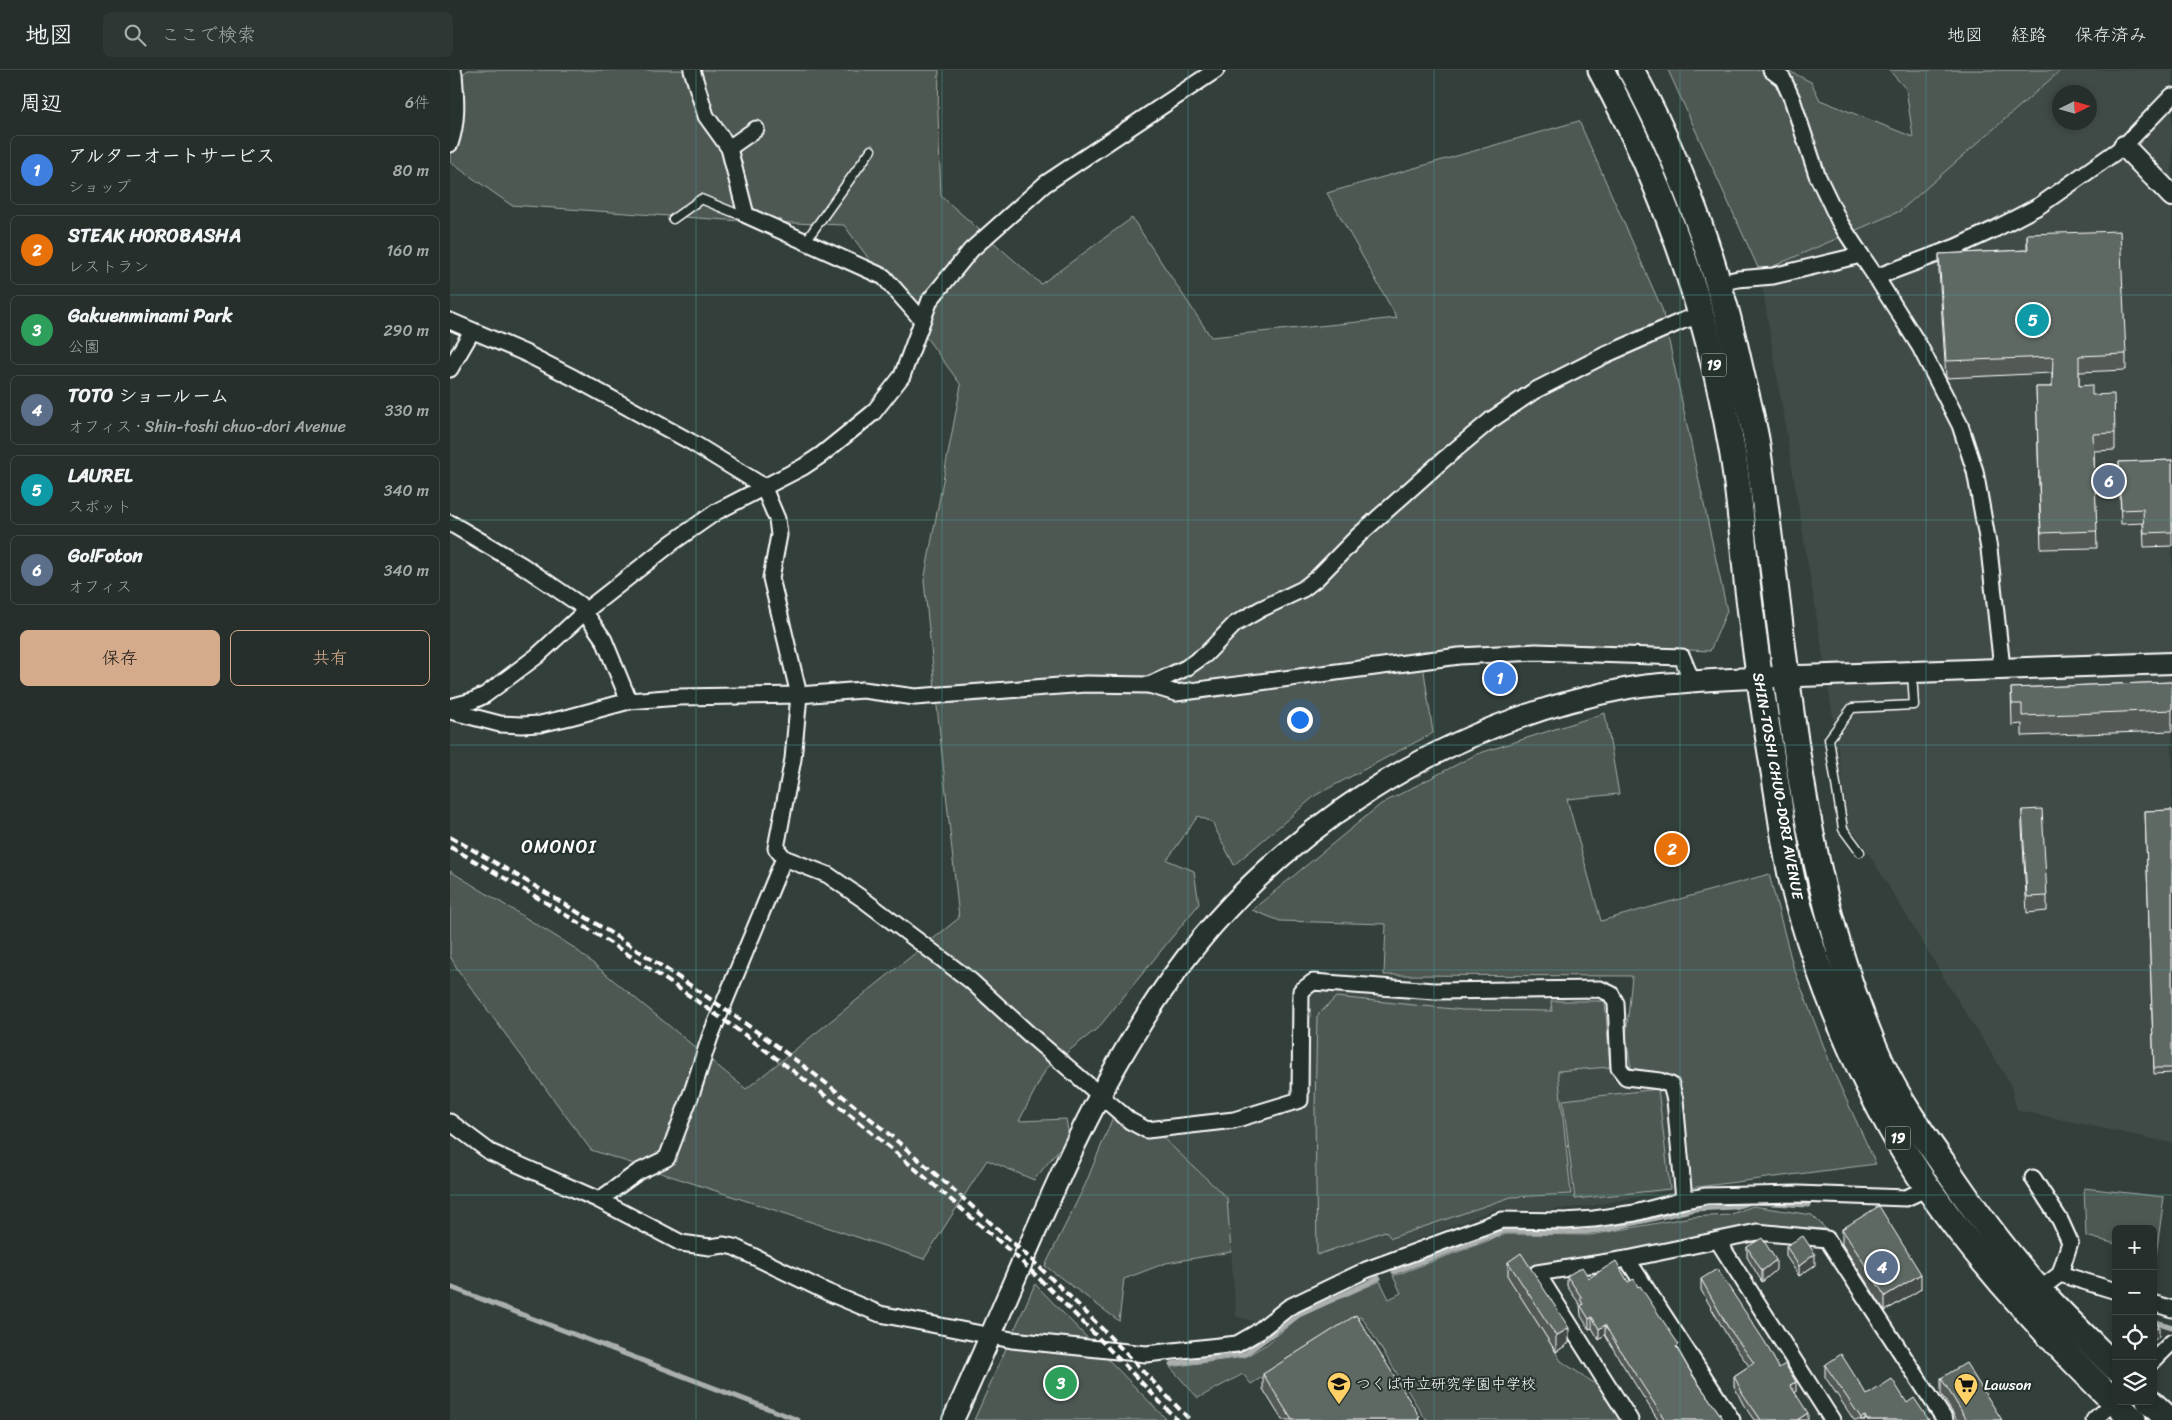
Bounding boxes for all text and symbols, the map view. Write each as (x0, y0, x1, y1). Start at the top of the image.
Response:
search box (103, 12, 453, 57)
text: 地図 (25, 14, 73, 56)
text: ここで検索 (161, 18, 256, 51)
text: 地図 (1947, 19, 1983, 51)
text: 経路 (2011, 19, 2047, 51)
text: 保存済み (2075, 19, 2147, 51)
icon: search (121, 21, 149, 49)
text: 周辺 (20, 84, 62, 122)
north arrow (2052, 85, 2097, 130)
text: 6件 (405, 88, 430, 117)
text: アルターオートサービス (68, 139, 275, 172)
text: 1 (34, 156, 40, 185)
text: 80 m (393, 156, 429, 185)
text: ショップ (68, 172, 131, 201)
text: STEAK HOROBASHA (68, 219, 241, 252)
text: 2 (32, 236, 42, 265)
text: 160 m (386, 236, 429, 265)
text: レストラン (68, 252, 149, 281)
text: Gakuenminami Park (68, 299, 232, 332)
pin: 5 (2017, 301, 2049, 339)
text: 3 (33, 316, 41, 345)
text: 290 m (383, 316, 429, 345)
text: 公園 (68, 332, 100, 361)
road number: 19 (1702, 354, 1726, 376)
text: TOTO ショールーム (68, 379, 229, 412)
text: 4 (32, 396, 42, 425)
text: 330 m (385, 396, 429, 425)
text: オフィス · Shin-toshi chuo-dori Avenue (68, 412, 346, 441)
text: LAUREL (68, 459, 133, 492)
pin: 6 (2093, 462, 2125, 500)
text: 5 (32, 476, 42, 505)
text: 340 m (384, 476, 429, 505)
text: スポット (68, 492, 132, 521)
text: Go!Foton (68, 539, 143, 572)
text: 6 (32, 556, 42, 585)
text: 340 m (384, 556, 429, 585)
text: オフィス (68, 572, 132, 601)
button: 保存 (20, 630, 220, 686)
button: 共有 (230, 630, 430, 686)
pin: 1 (1484, 659, 1516, 697)
street label: SHIN-TOSHI CHUO-DORI AVENUE (1745, 670, 1811, 903)
your location (1287, 707, 1313, 733)
pin: 2 (1656, 830, 1688, 868)
district label: OMONOI (521, 831, 598, 863)
road number: 19 (1886, 1126, 1910, 1150)
map controls (2112, 1225, 2157, 1405)
button: + (2112, 1225, 2157, 1270)
pin: 4 (1866, 1248, 1898, 1286)
button: − (2112, 1270, 2157, 1315)
button: locate (2112, 1315, 2157, 1360)
button: layers (2112, 1360, 2157, 1405)
pin: 3 (1045, 1364, 1077, 1402)
school or university icon: つくば市立研究学園中学校 (1326, 1371, 1352, 1405)
place label: つくば市立研究学園中学校 (1356, 1371, 1536, 1397)
supermarket icon: Lawson (1953, 1372, 1979, 1406)
place label: Lawson (1984, 1372, 2032, 1398)

